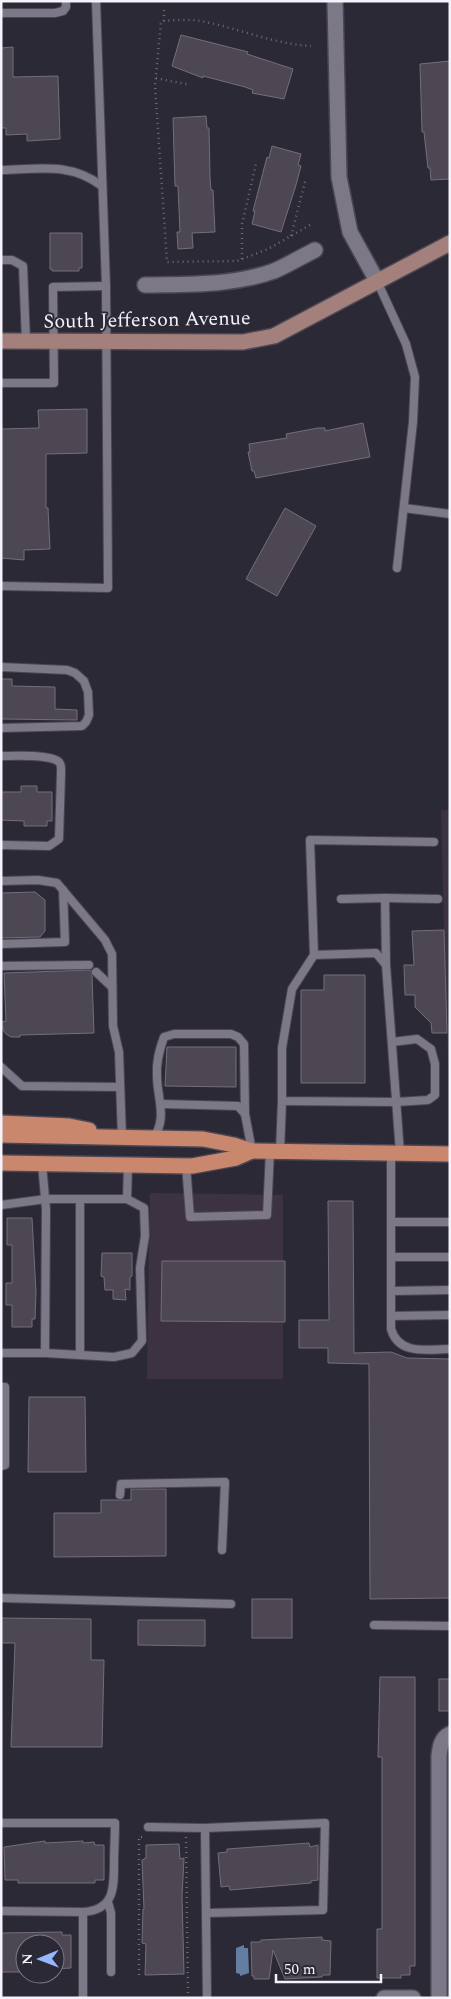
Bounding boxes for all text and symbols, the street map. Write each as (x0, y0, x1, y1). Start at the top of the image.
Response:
street label: South Jefferson Avenue (43, 303, 251, 337)
north arrow (15, 1934, 65, 1984)
scale bar (276, 1952, 381, 1984)
text: N (17, 1953, 38, 1965)
text: 50 m (284, 1958, 316, 1981)

